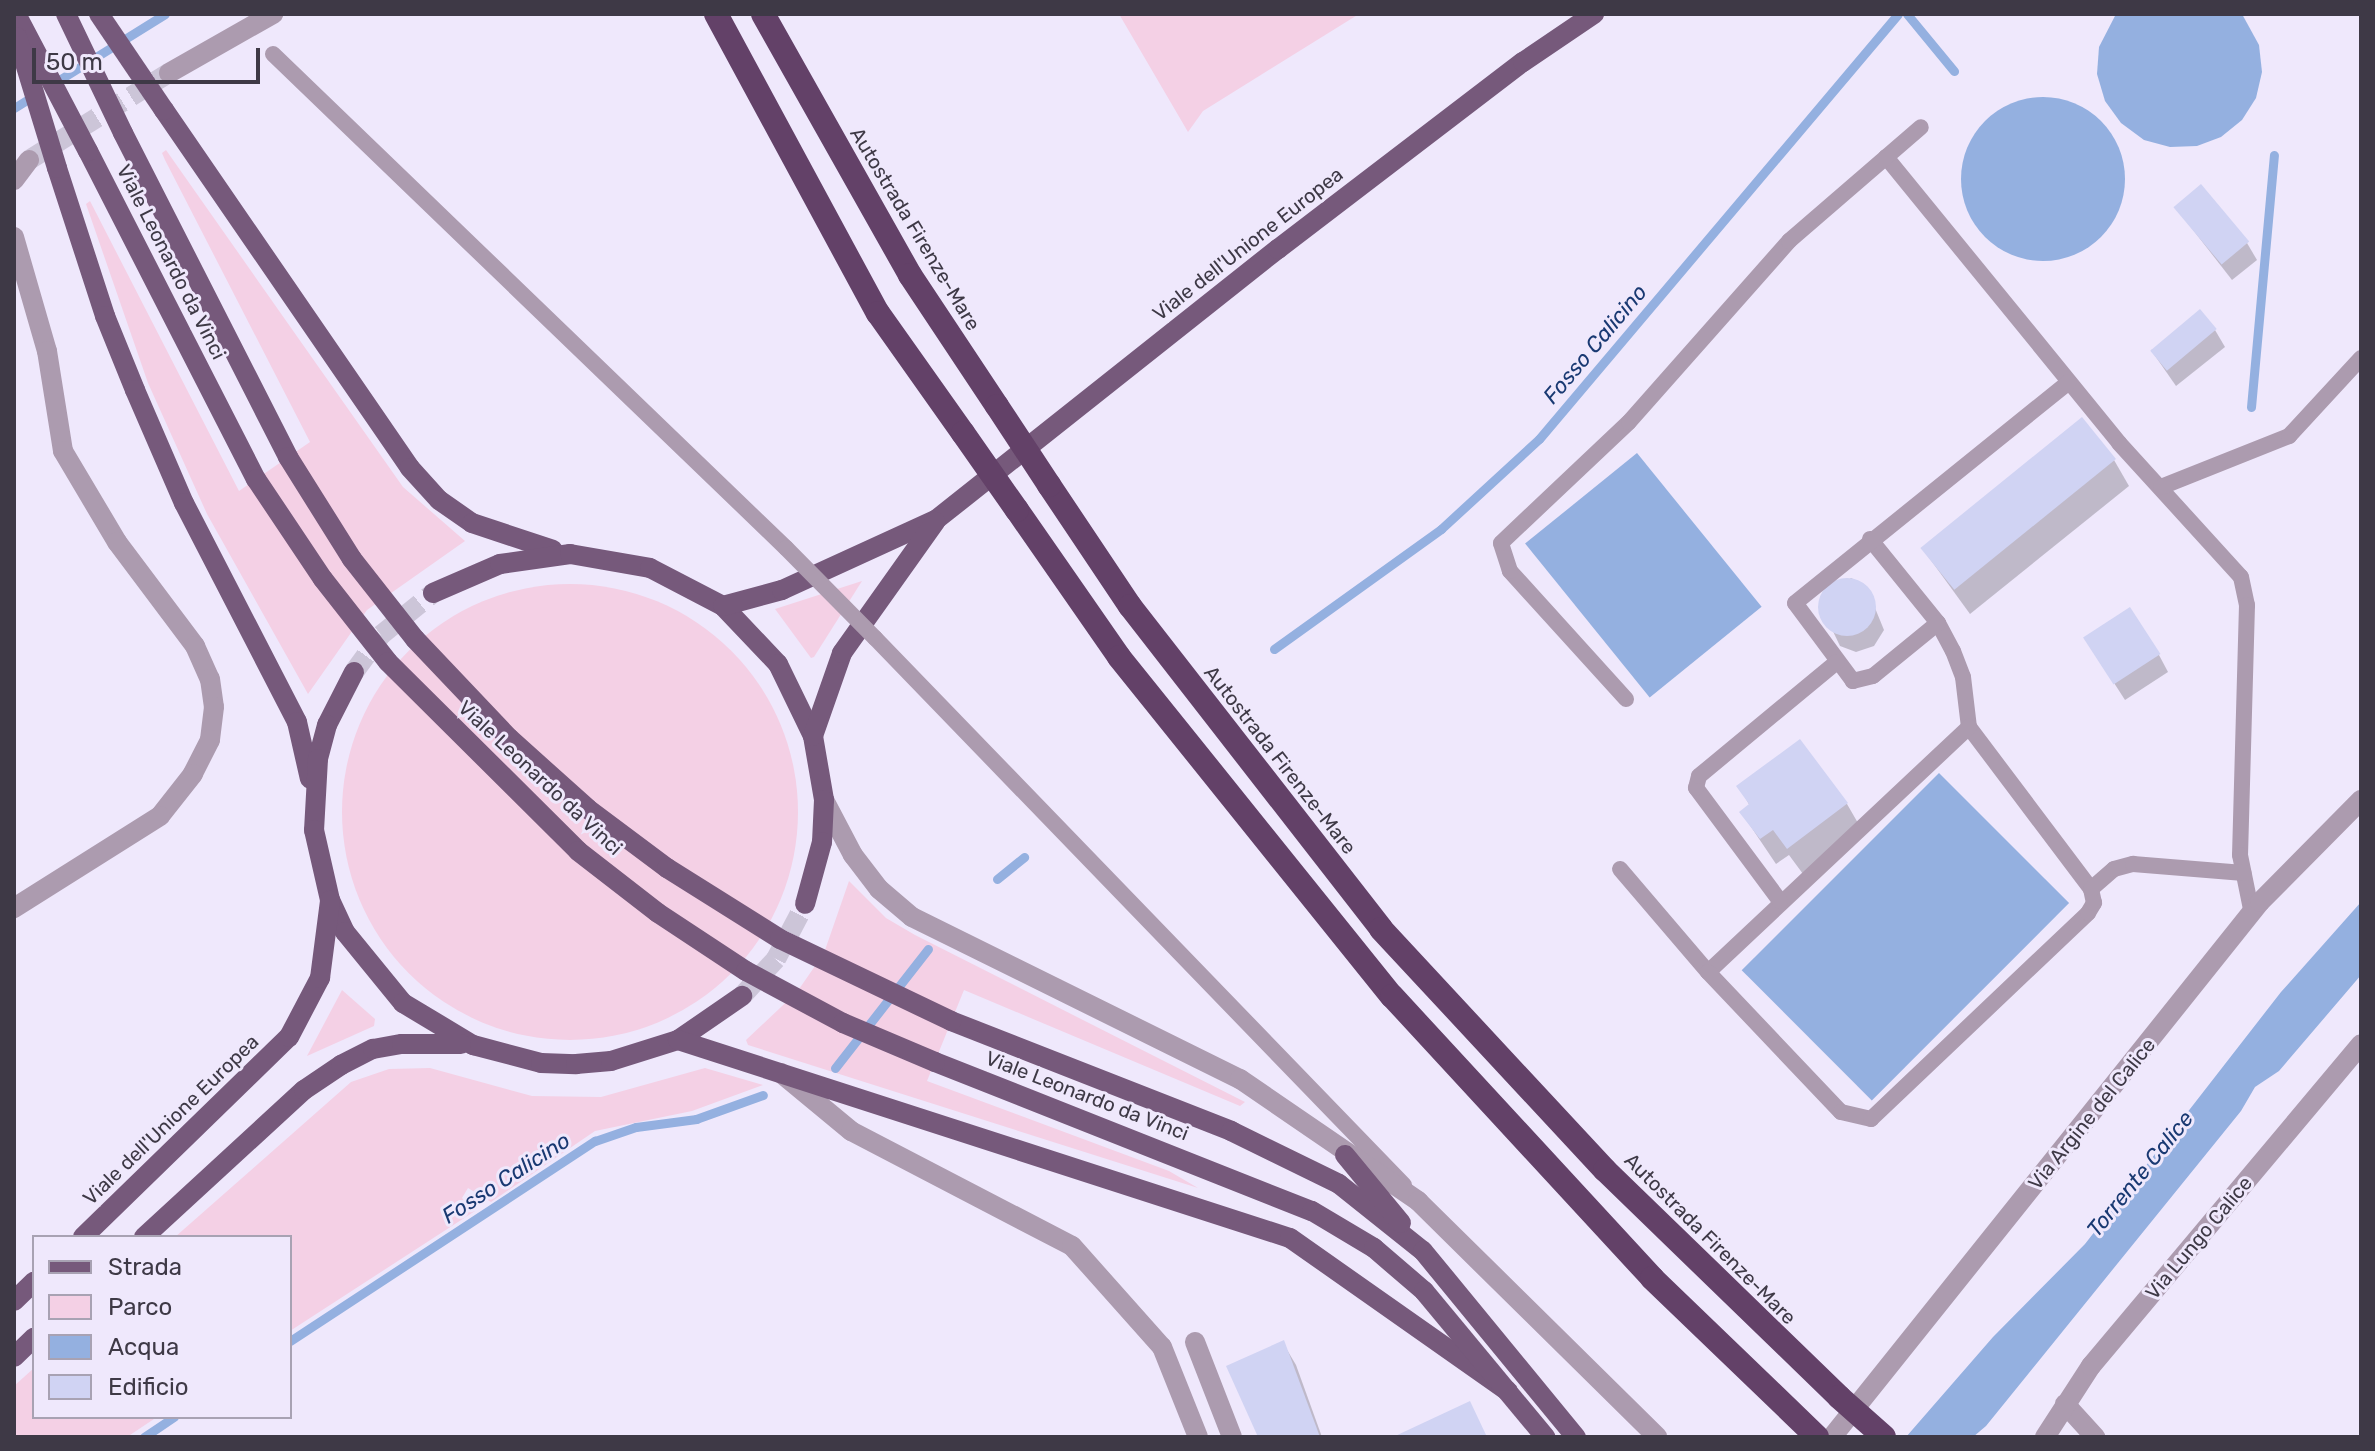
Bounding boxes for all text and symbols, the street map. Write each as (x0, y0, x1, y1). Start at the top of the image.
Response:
scale bar (36, 32, 264, 82)
text: 50 m (46, 48, 103, 76)
street label: Autostrada Firenze-Mare (845, 123, 985, 335)
street label: Viale Leonardo da Vinci (111, 160, 231, 364)
street label: Viale dell'Unione Europea (1148, 162, 1348, 326)
water label: Fosso Calicino (1538, 279, 1652, 409)
street label: Autostrada Firenze-Mare (1199, 661, 1361, 859)
street label: Viale Leonardo da Vinci (453, 696, 627, 860)
street label: Viale dell'Unione Europea (78, 1030, 264, 1210)
street label: Via Argine del Calice (2023, 1033, 2161, 1195)
street label: Viale Leonardo da Vinci (982, 1046, 1192, 1146)
water label: Torrente Calice (2081, 1106, 2199, 1242)
water label: Fosso Calicino (437, 1127, 575, 1229)
street label: Autostrada Firenze-Mare (1619, 1148, 1801, 1330)
street label: Via Lungo Calice (2140, 1171, 2258, 1305)
legend (32, 1235, 292, 1419)
text: Strada (108, 1253, 182, 1281)
text: Parco (108, 1293, 172, 1321)
text: Acqua (108, 1333, 179, 1361)
text: Edificio (108, 1373, 189, 1401)

